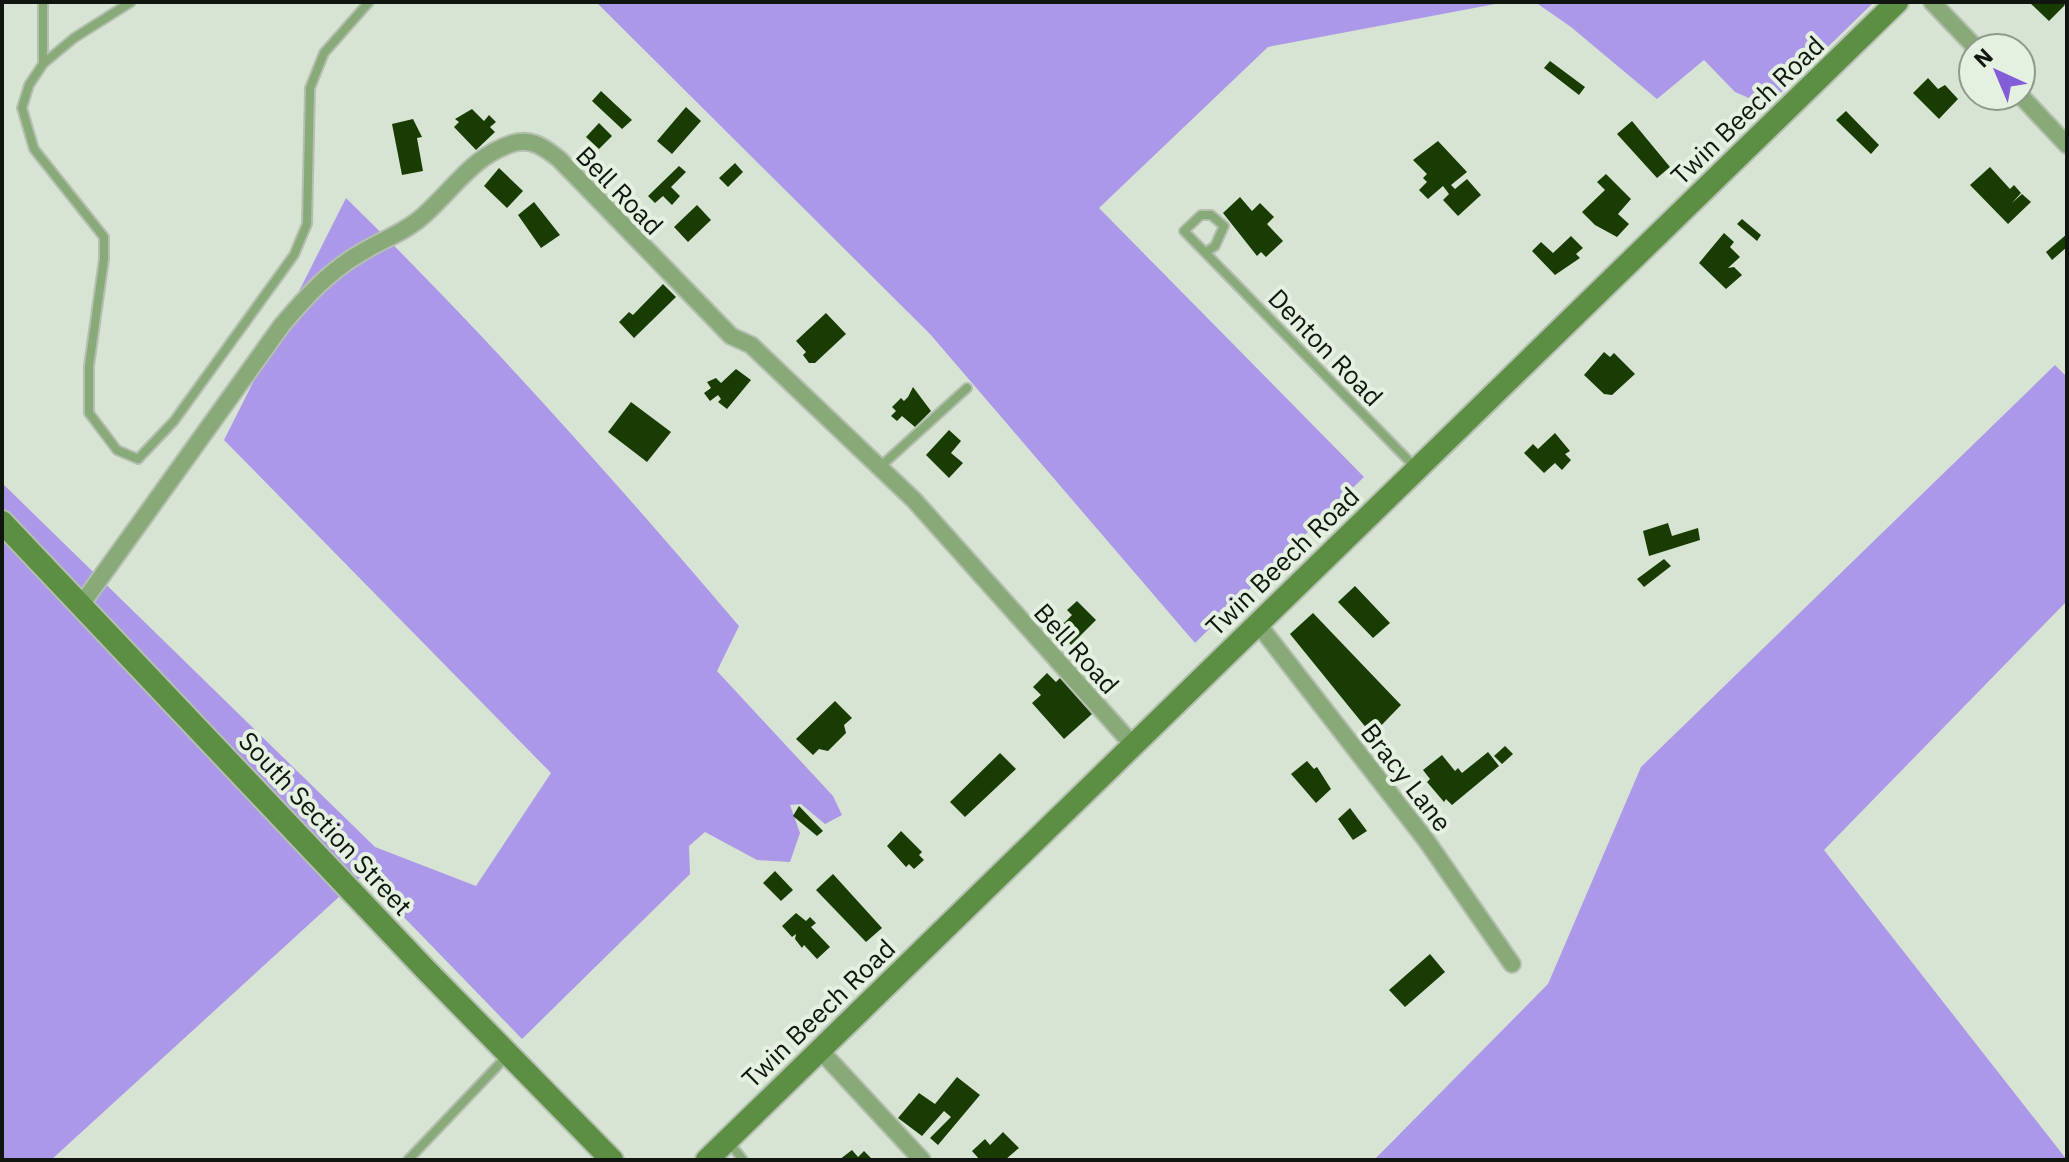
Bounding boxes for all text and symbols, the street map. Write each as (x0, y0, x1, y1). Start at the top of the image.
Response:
street label: Twin Beech Road (1663, 28, 1831, 192)
north arrow (1957, 32, 2037, 112)
text: N (1967, 41, 1999, 73)
street label: Bell Road (569, 138, 671, 242)
street label: Denton Road (1261, 281, 1391, 413)
street label: Twin Beech Road (1198, 479, 1366, 643)
street label: Bell Road (1027, 595, 1127, 701)
street label: Bracy Lane (1354, 716, 1460, 838)
street label: South Section Street (232, 724, 420, 922)
street label: Twin Beech Road (734, 931, 902, 1095)

